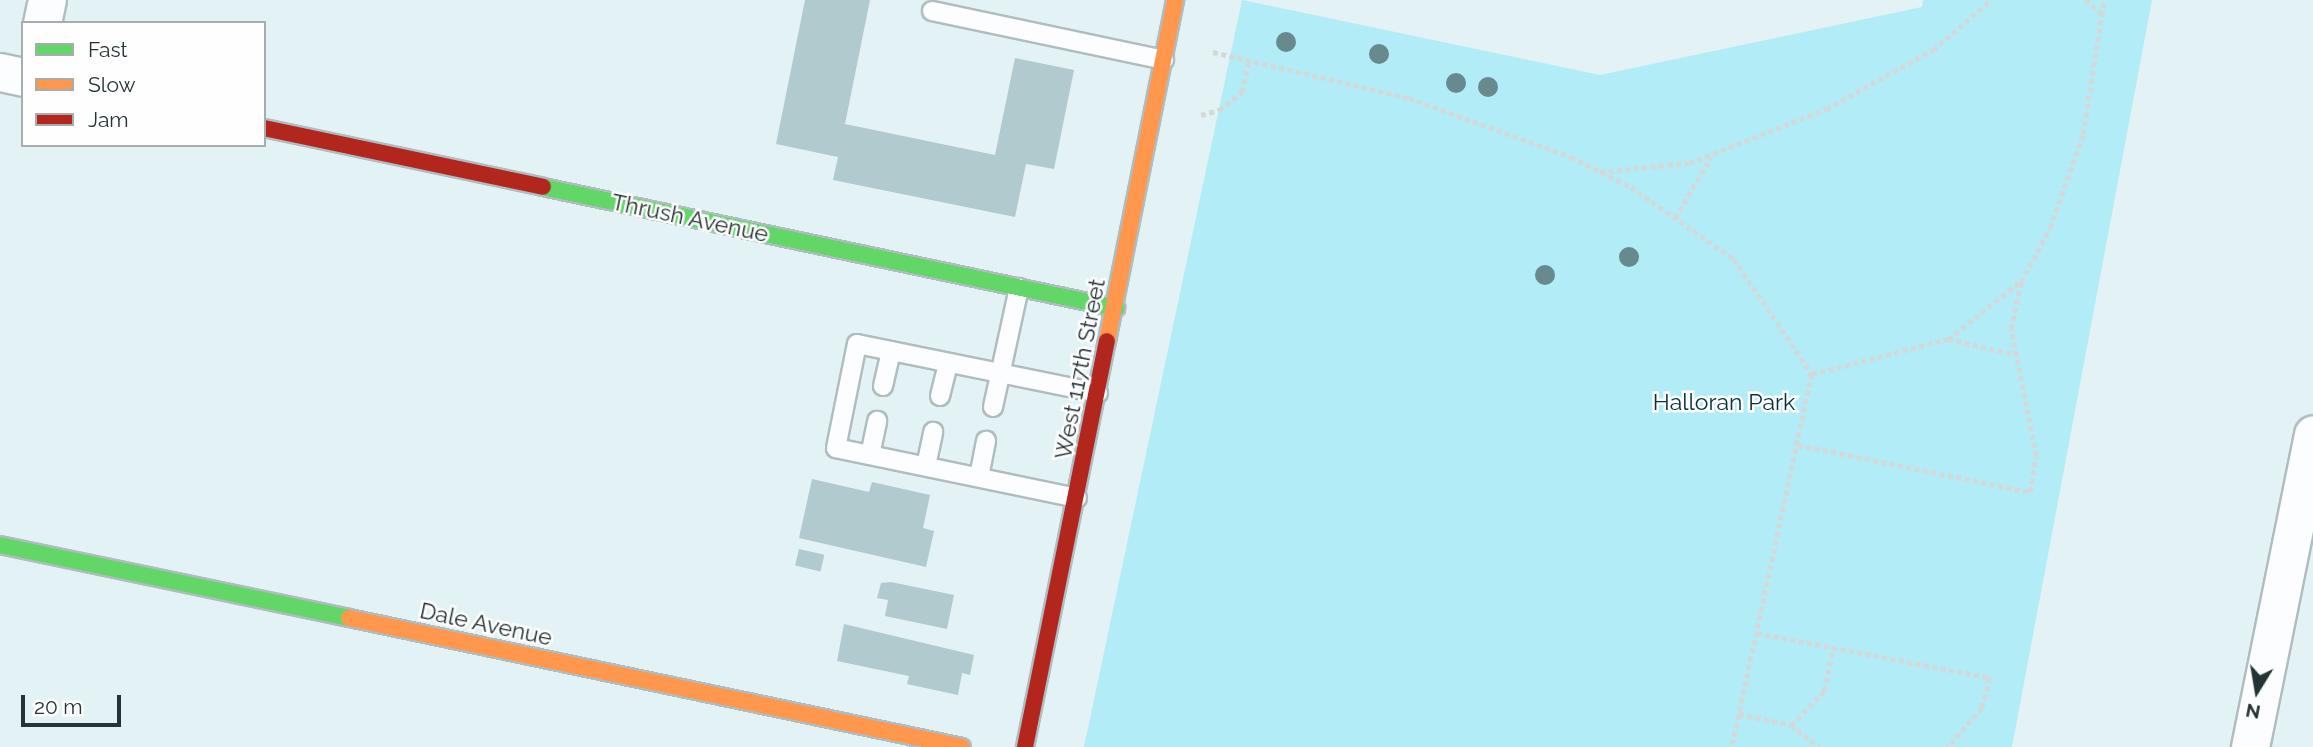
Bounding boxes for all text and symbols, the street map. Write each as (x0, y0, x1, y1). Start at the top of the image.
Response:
legend (21, 21, 266, 147)
text: Fast (88, 37, 128, 62)
text: Slow (88, 72, 136, 97)
text: Jam (88, 107, 129, 132)
street label: Thrush Avenue (609, 188, 771, 248)
street label: West 117th Street (1049, 276, 1111, 462)
park label: Halloran Park (1653, 388, 1795, 416)
street label: Dale Avenue (417, 596, 555, 652)
north arrow (2222, 656, 2292, 726)
scale bar (24, 680, 124, 724)
text: 20 m (34, 694, 82, 719)
text: N (2244, 699, 2262, 724)

